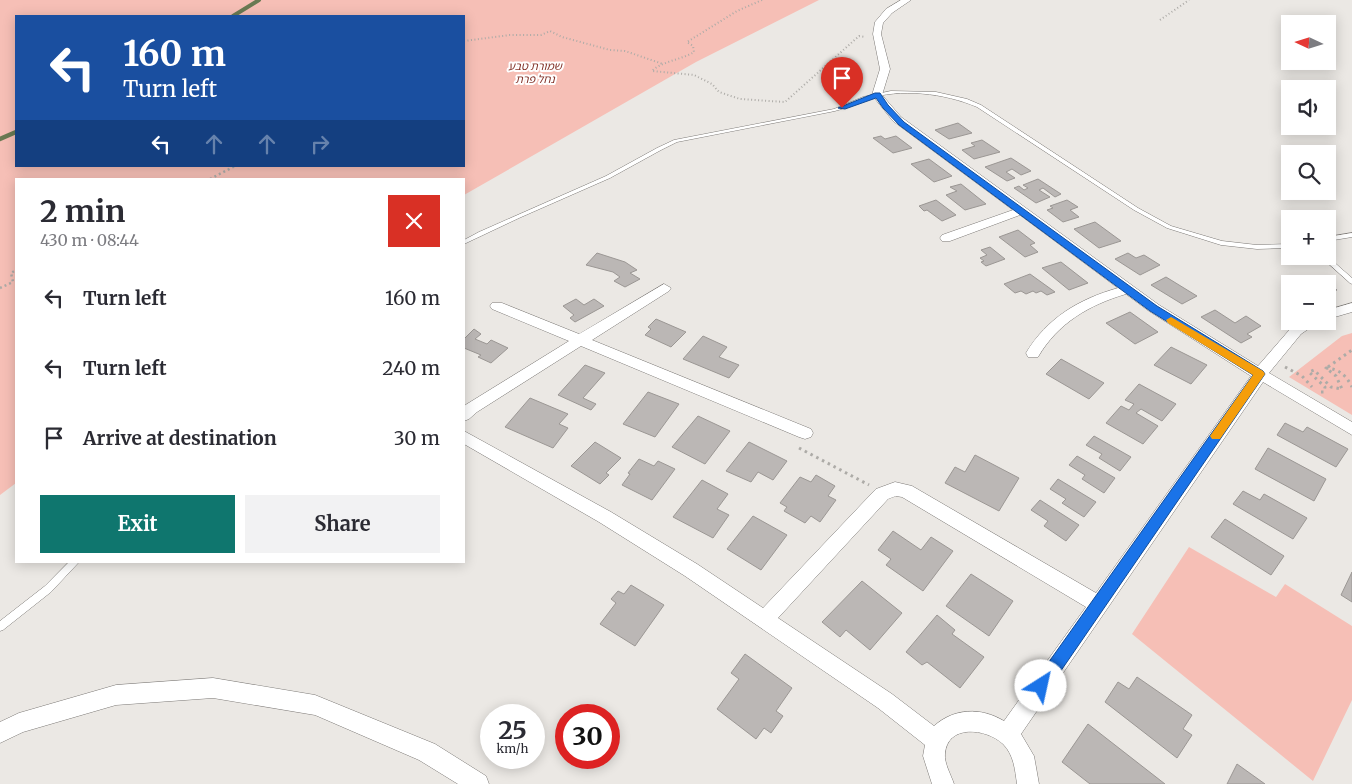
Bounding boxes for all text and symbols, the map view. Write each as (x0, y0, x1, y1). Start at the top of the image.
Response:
north arrow (1281, 15, 1336, 70)
map controls (1281, 15, 1336, 330)
text: 160 m (123, 32, 226, 76)
icon: left (40, 35, 105, 100)
pin (821, 57, 863, 108)
park label: שמורת טבע נחל פרת (508, 59, 563, 86)
icon: arrive (828, 64, 856, 92)
text: Turn left (123, 75, 217, 103)
button: sound (1281, 80, 1336, 135)
icon: left (147, 130, 175, 158)
icon: ahead (200, 130, 228, 158)
icon: ahead (253, 130, 281, 158)
icon: right (306, 130, 334, 158)
button: search (1281, 145, 1336, 200)
text: 2 min (40, 192, 125, 230)
button: close (388, 195, 440, 247)
button: + (1281, 210, 1336, 265)
text: 430 m · 08:44 (40, 230, 139, 250)
button: − (1281, 275, 1336, 330)
icon: left (40, 284, 68, 312)
text: Turn left (83, 286, 167, 310)
text: 160 m (385, 286, 440, 310)
icon: left (40, 354, 68, 382)
text: Turn left (83, 356, 167, 380)
text: 240 m (382, 356, 440, 380)
icon: arrive (40, 424, 68, 452)
text: Arrive at destination (83, 426, 277, 450)
text: 30 m (394, 426, 440, 450)
button: Exit (40, 495, 235, 553)
button: Share (245, 495, 440, 553)
position arrow (1014, 659, 1066, 711)
speed limit sign: 30 (555, 704, 620, 769)
text: 25 (498, 714, 527, 746)
text: km/h (497, 741, 528, 756)

